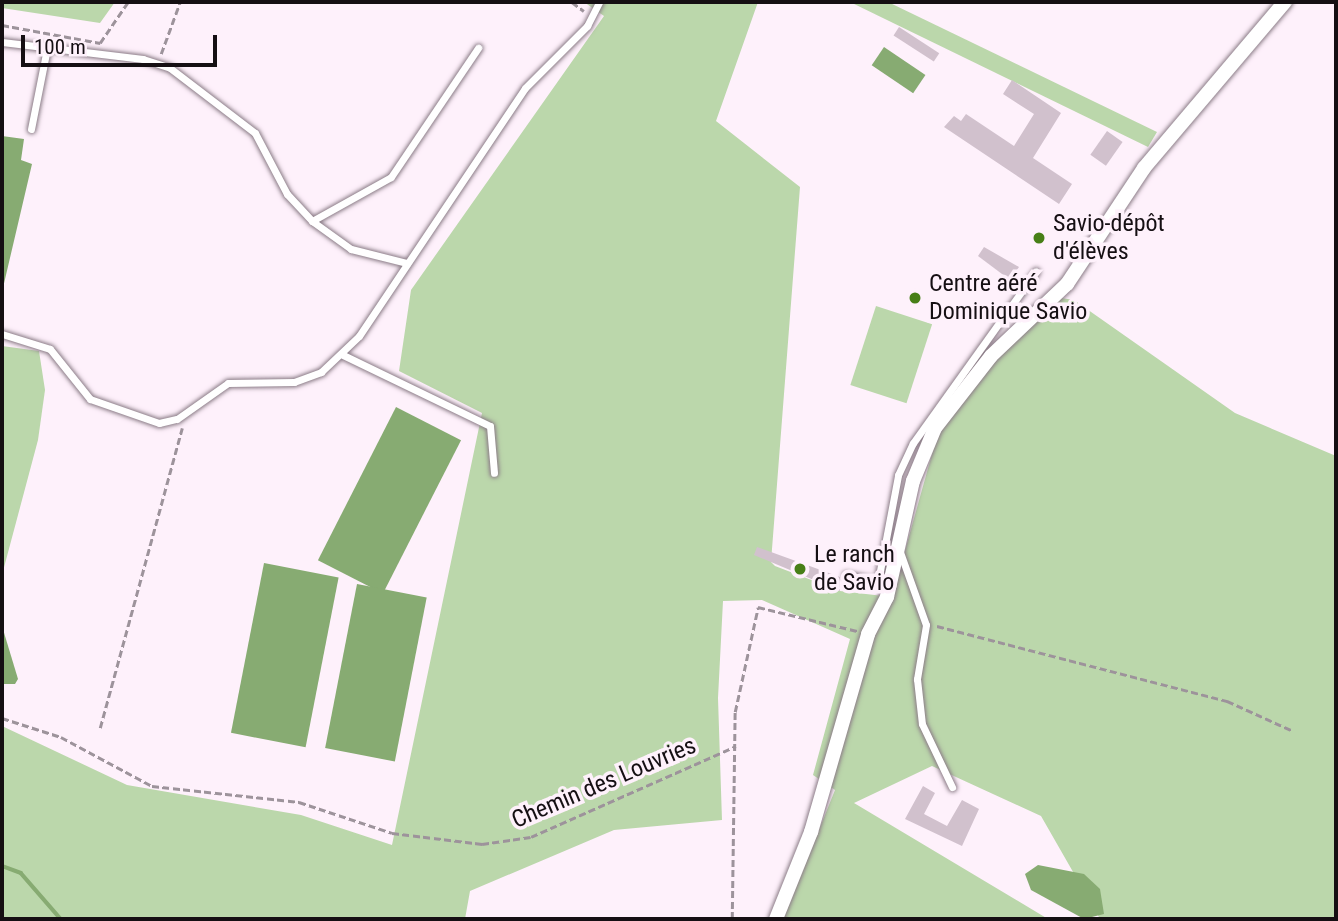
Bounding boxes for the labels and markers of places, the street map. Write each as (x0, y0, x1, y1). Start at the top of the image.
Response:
place label: Savio-dépôt d'élèves (1053, 210, 1165, 266)
marker: Savio-dépôt d'élèves (1031, 230, 1047, 246)
place label: Centre aéré Dominique Savio (929, 270, 1087, 326)
marker: Centre aéré Dominique Savio (907, 290, 923, 306)
place label: Le ranch de Savio (814, 541, 895, 597)
marker: Le ranch de Savio (792, 561, 808, 577)

